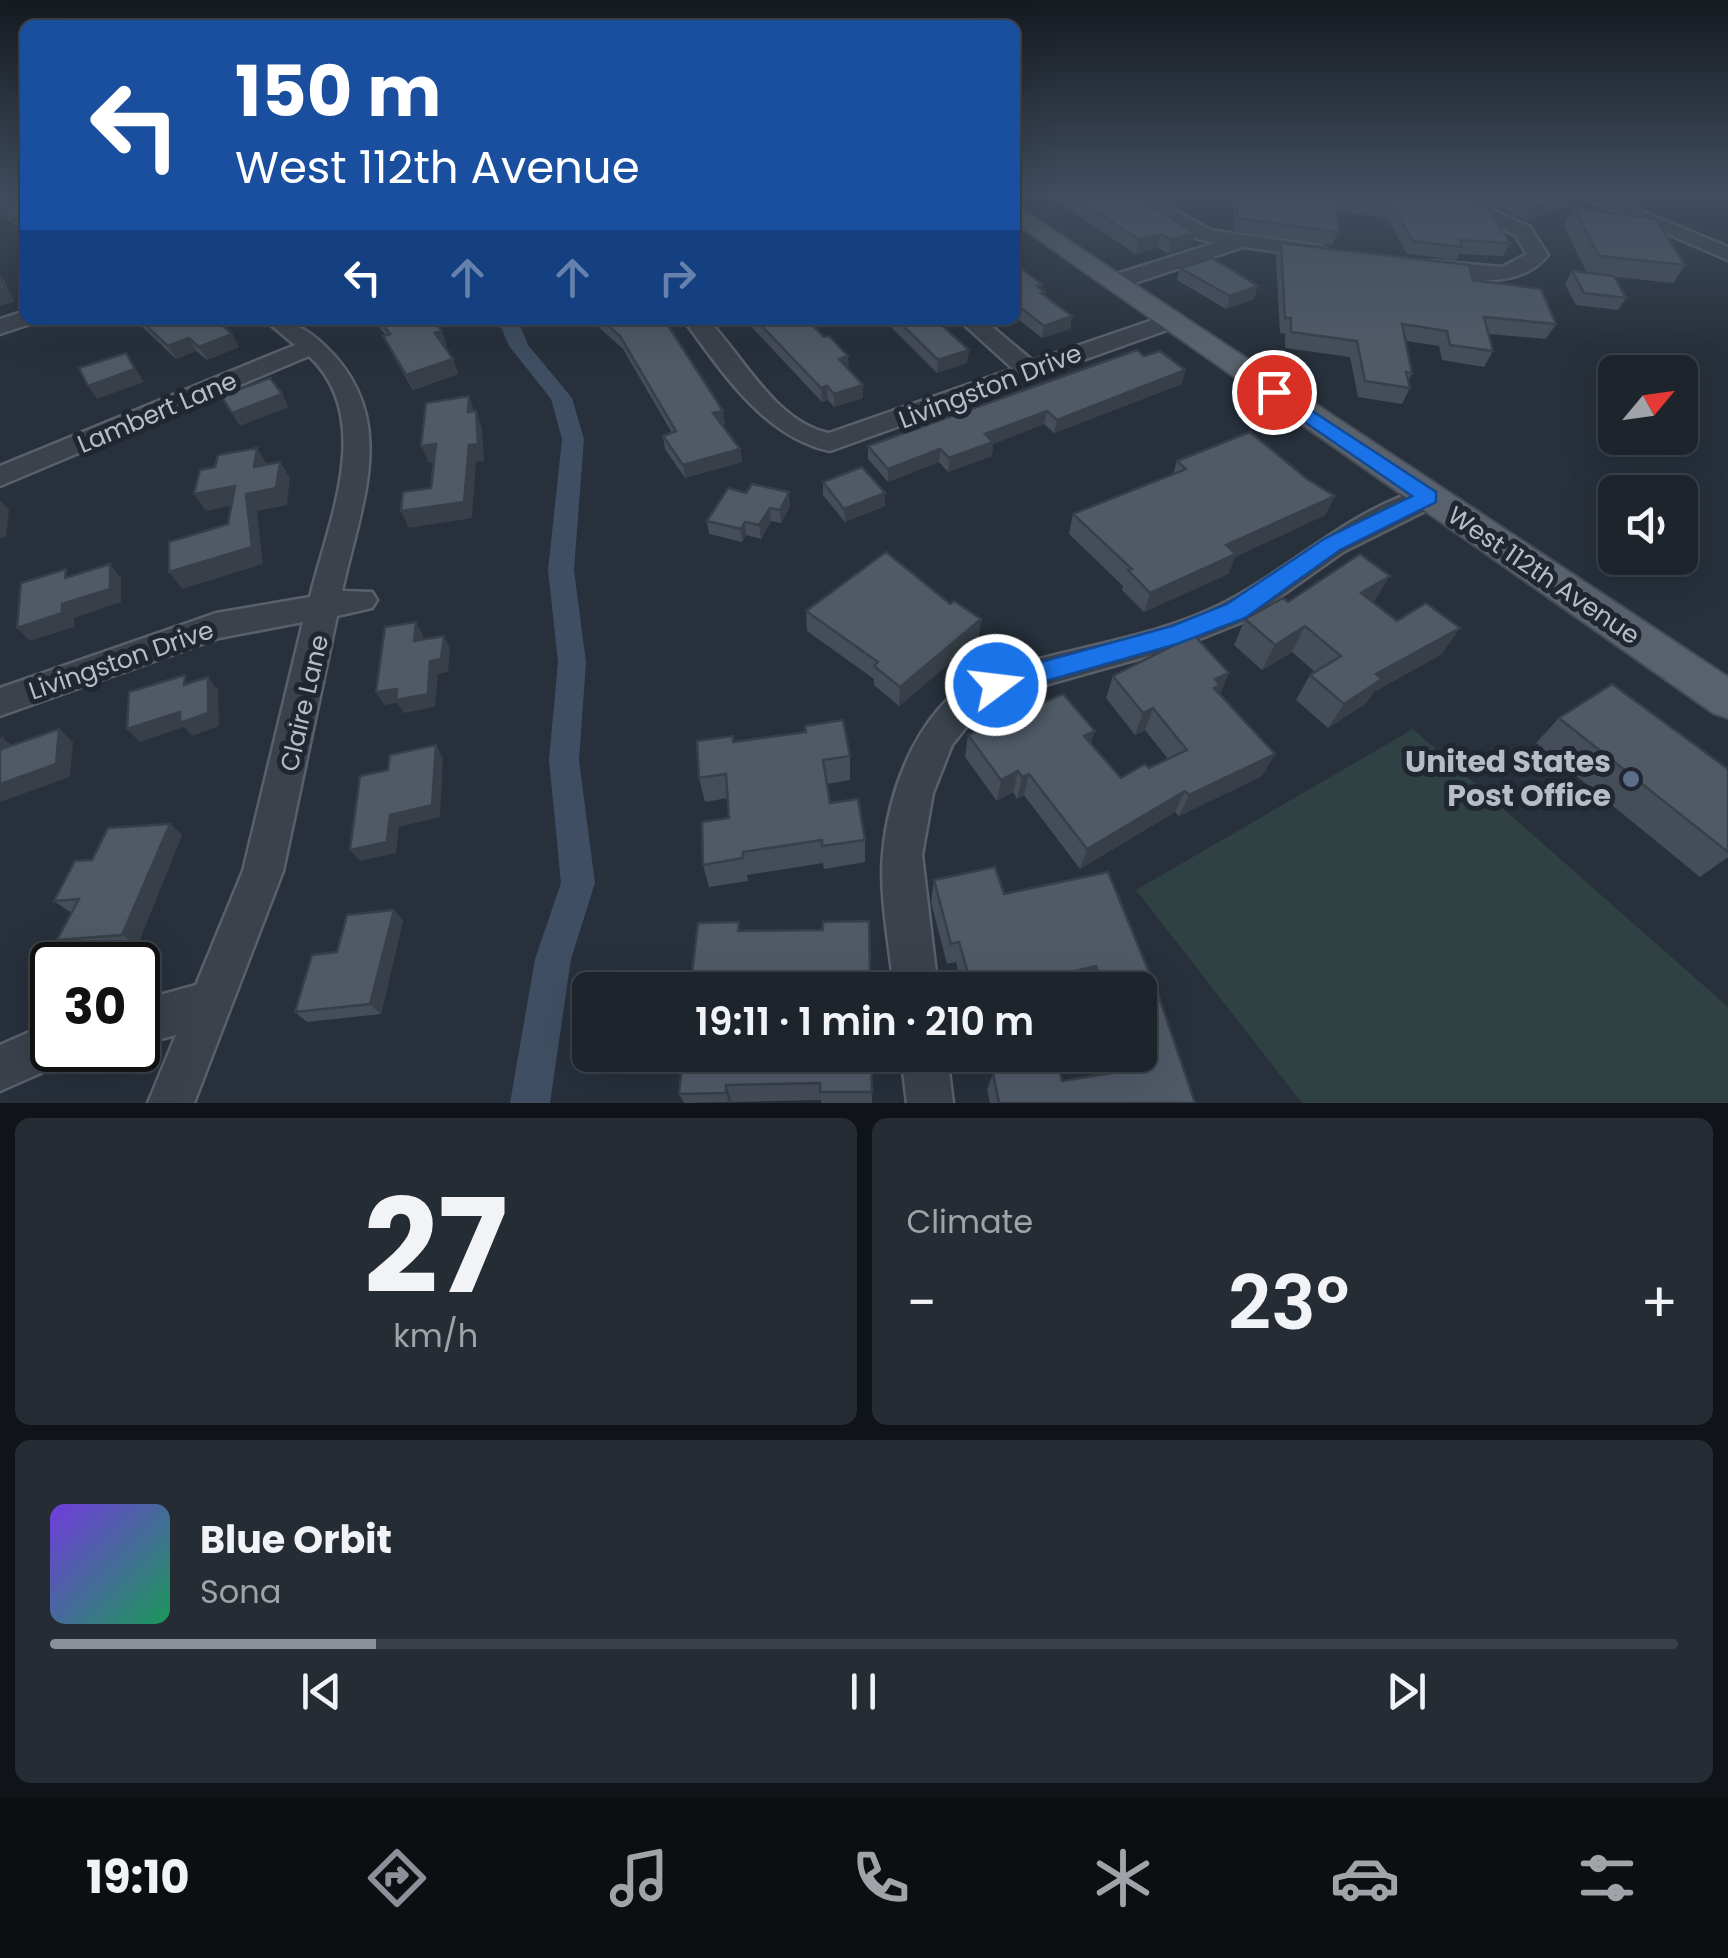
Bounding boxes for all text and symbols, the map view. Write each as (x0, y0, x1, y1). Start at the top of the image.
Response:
text: 150 m (235, 42, 441, 141)
icon: left (70, 60, 200, 190)
text: West 112th Avenue (235, 136, 640, 199)
icon: left (335, 250, 390, 305)
icon: ahead (440, 250, 495, 305)
icon: ahead (545, 250, 600, 305)
icon: right (650, 250, 705, 305)
street label: Livingston Drive (894, 335, 1087, 437)
pin (1232, 350, 1317, 435)
north arrow (1598, 355, 1698, 455)
map controls (1598, 355, 1698, 575)
street label: Lambert Lane (72, 363, 242, 462)
icon: arrive (1247, 365, 1302, 420)
button: sound (1598, 475, 1698, 575)
street label: West 112th Avenue (1441, 498, 1647, 653)
street label: Livingston Drive (24, 612, 218, 709)
street label: Claire Lane (272, 631, 337, 775)
position arrow (944, 633, 1048, 737)
place label: United States Post Office (1405, 740, 1611, 817)
marker: United States Post Office (1620, 768, 1642, 790)
speed limit sign: 30 (30, 942, 160, 1072)
text: 19:11 · 1 min · 210 m (695, 995, 1034, 1048)
text: 27 (364, 1155, 508, 1338)
text: Climate (907, 1199, 1033, 1244)
text: 23° (1228, 1250, 1349, 1355)
text: − (907, 1264, 937, 1341)
text: + (1640, 1264, 1678, 1341)
text: km/h (393, 1313, 478, 1358)
text: Blue Orbit (200, 1513, 392, 1566)
text: Sona (200, 1569, 281, 1614)
icon: previous (294, 1664, 349, 1719)
icon: pause (836, 1664, 891, 1719)
icon: next (1379, 1664, 1434, 1719)
icon: directions (362, 1843, 432, 1913)
icon: music (604, 1843, 674, 1913)
icon: phone (846, 1843, 916, 1913)
icon: climate (1088, 1843, 1158, 1913)
icon: car (1330, 1843, 1400, 1913)
icon: filters (1572, 1843, 1642, 1913)
text: 19:10 (86, 1846, 190, 1909)

